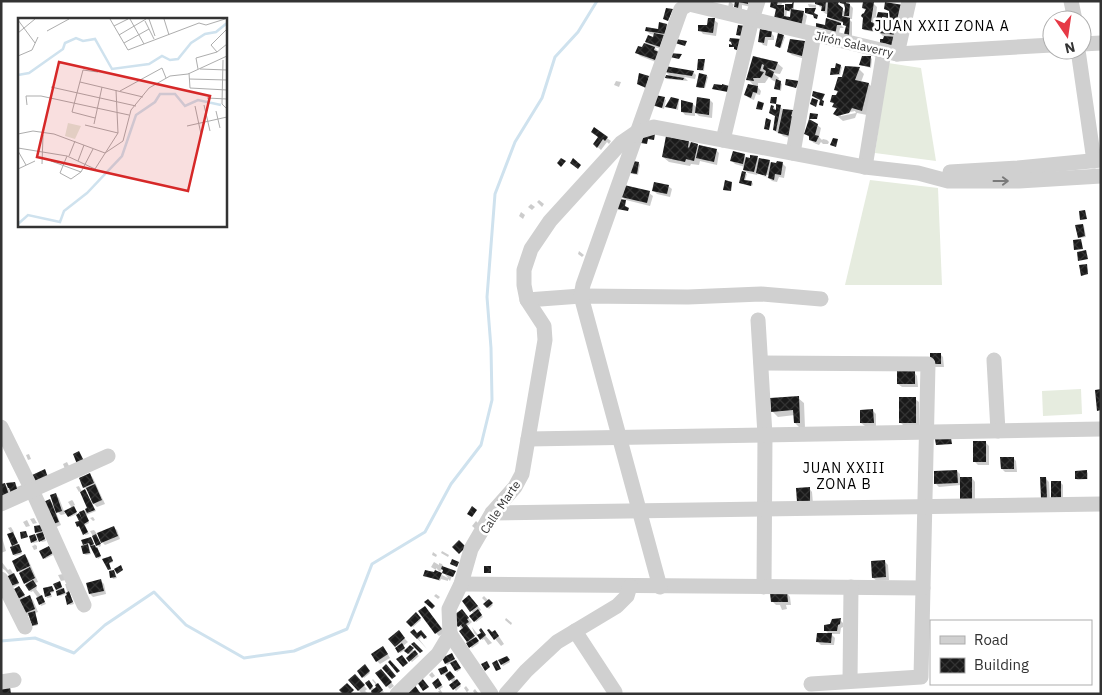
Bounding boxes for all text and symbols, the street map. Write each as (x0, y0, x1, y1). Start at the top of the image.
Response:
north arrow (1042, 10, 1092, 60)
district label: JUAN XXII ZONA A (874, 17, 1010, 35)
inset map (18, 18, 226, 226)
street label: Jirón Salaverry (813, 28, 895, 60)
text: N (1063, 38, 1077, 58)
one-way arrow (992, 176, 1009, 186)
district label: JUAN XXIII ZONA B (803, 459, 885, 493)
street label: Calle Marte (477, 477, 524, 537)
legend (930, 620, 1092, 685)
text: Road (974, 630, 1009, 649)
text: Building (974, 655, 1029, 674)

